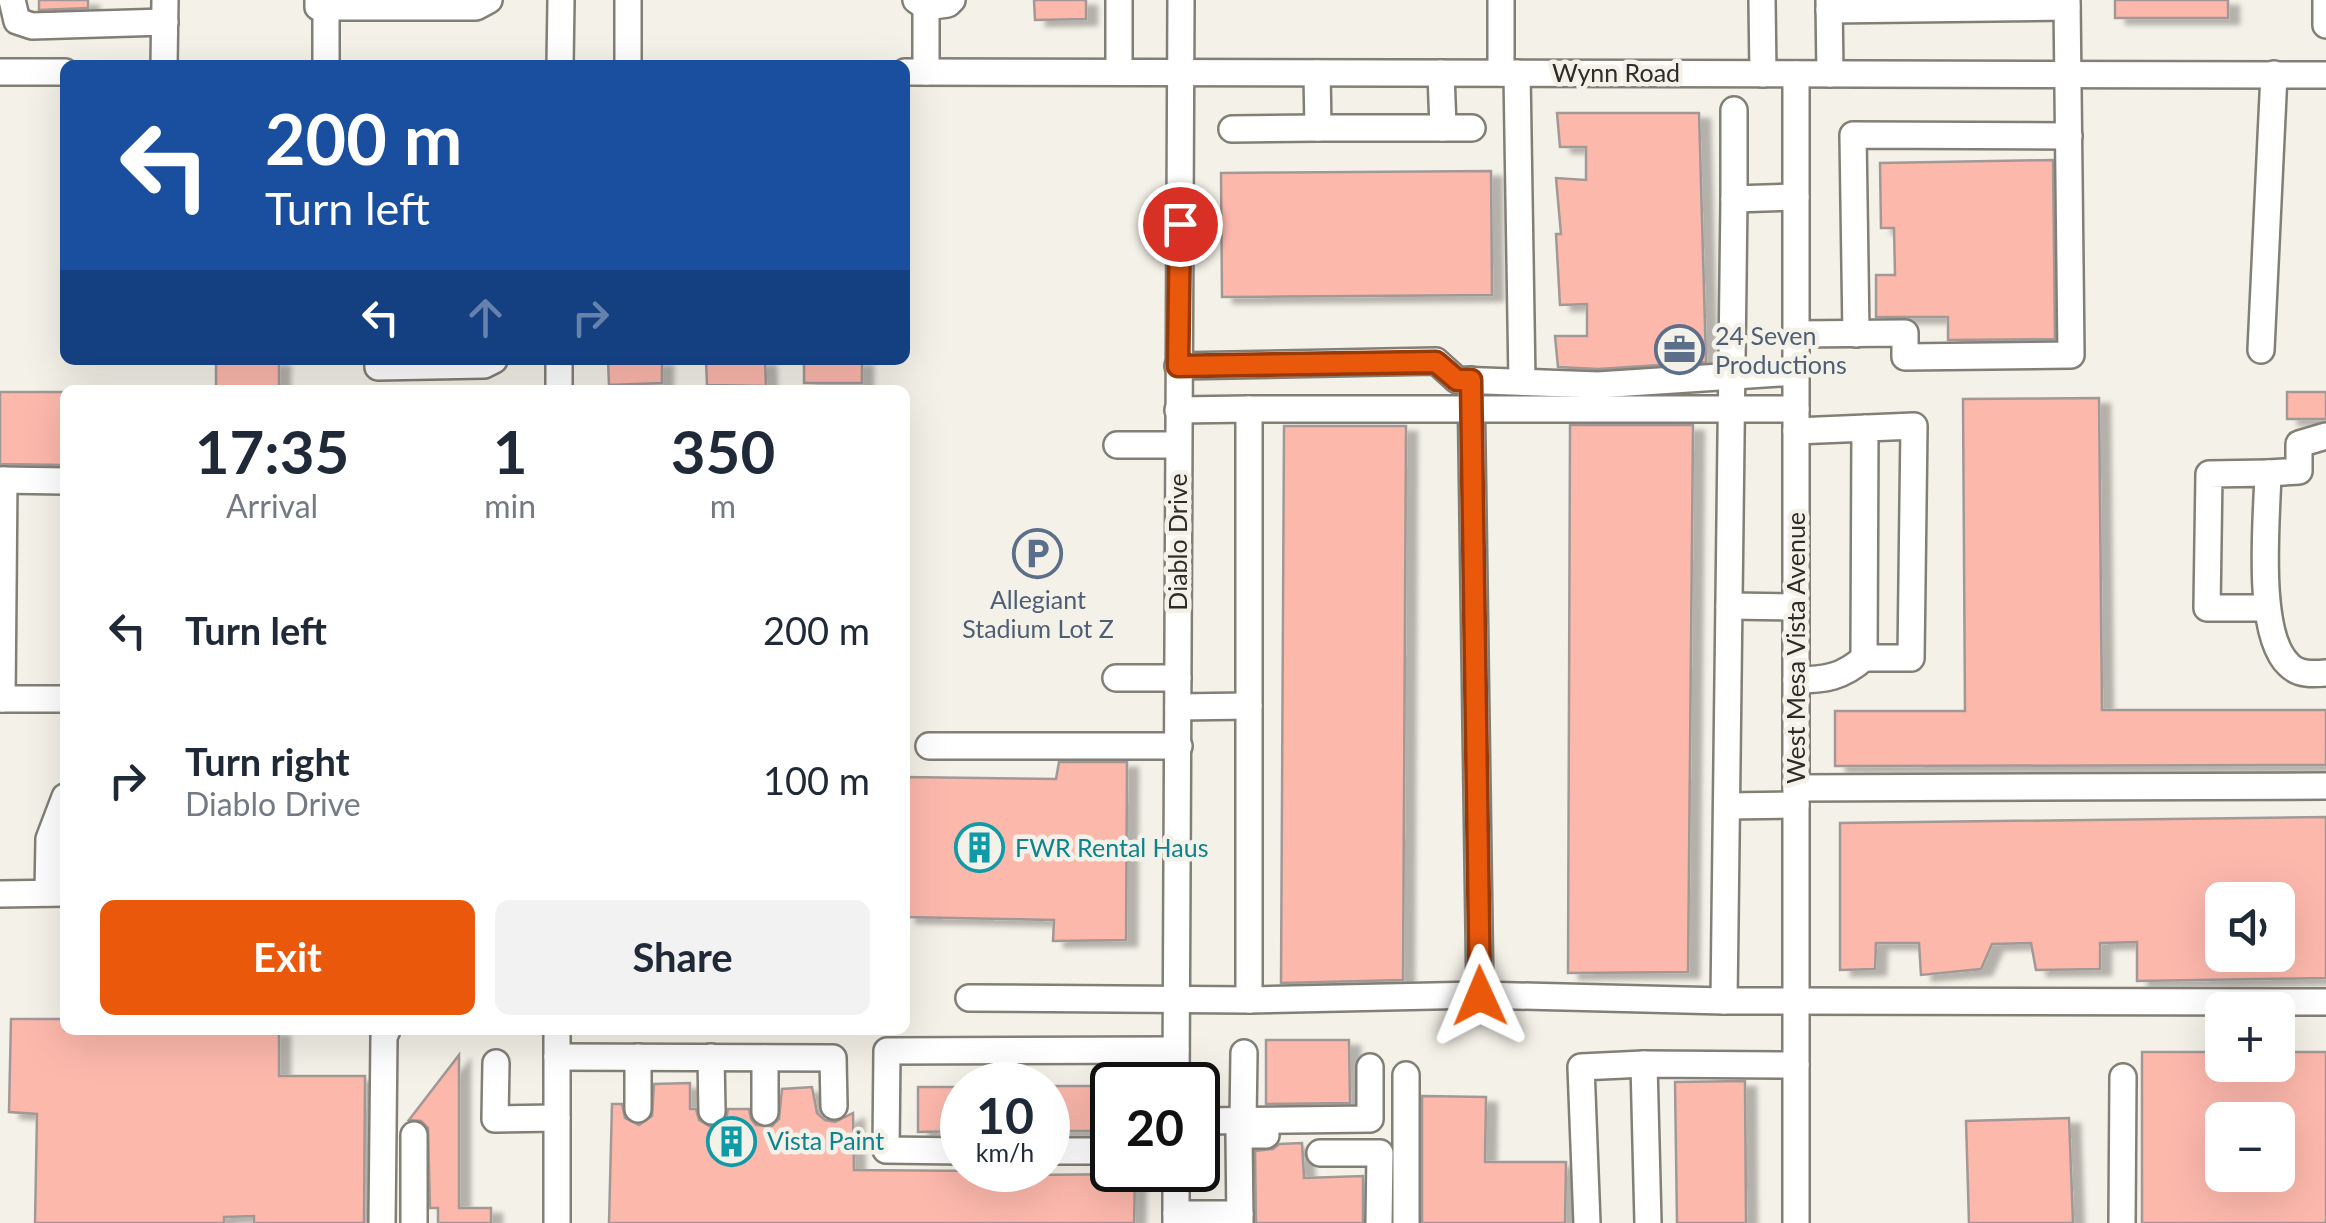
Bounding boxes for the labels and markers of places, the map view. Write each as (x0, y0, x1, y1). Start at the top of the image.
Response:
pin (1138, 182, 1223, 267)
place label: 24 Seven Productions (1715, 320, 1847, 379)
office icon: 24 Seven Productions (1654, 324, 1706, 376)
parking icon: Allegiant Stadium Lot Z (1012, 528, 1064, 580)
place label: Allegiant Stadium Lot Z (962, 584, 1114, 643)
building icon: FWR Rental Haus (954, 822, 1006, 874)
place label: FWR Rental Haus (1015, 832, 1209, 862)
building icon: Vista Paint (706, 1115, 758, 1167)
place label: Vista Paint (767, 1125, 884, 1155)

